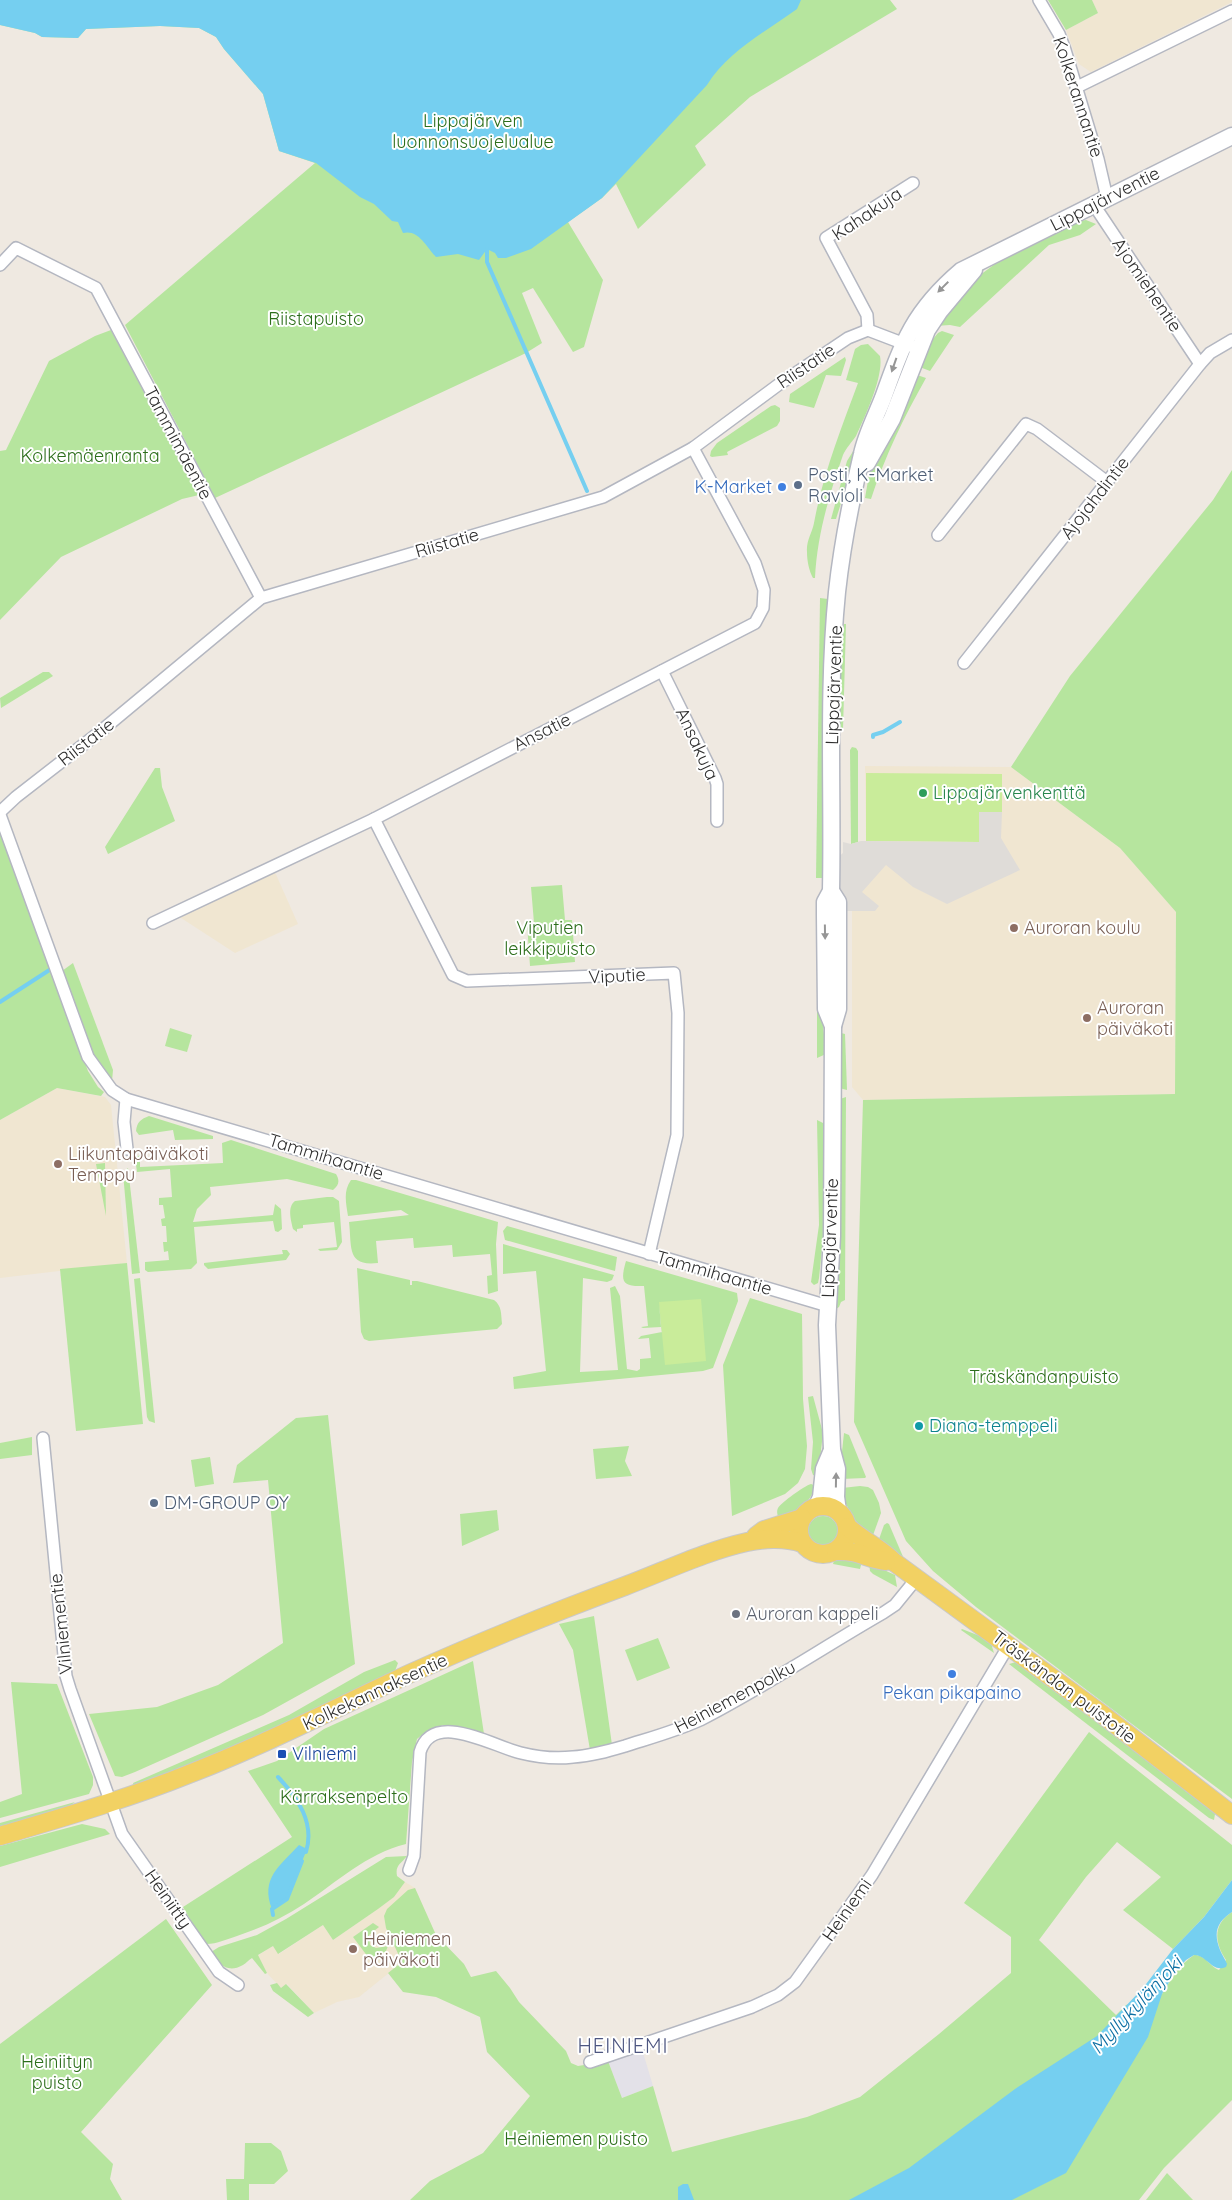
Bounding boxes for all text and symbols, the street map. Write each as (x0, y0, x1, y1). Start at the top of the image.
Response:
street label: Kolkerannantie (1048, 33, 1109, 160)
park label: Lippajärven luonnonsuojelualue (392, 109, 554, 153)
street label: Lippajärventie (1046, 161, 1163, 236)
street label: Kahakuja (827, 182, 906, 245)
street label: Ajomiehentie (1107, 233, 1187, 336)
one-way arrow (937, 281, 949, 293)
park label: Riistapuisto (268, 307, 364, 330)
street label: Riistatie (772, 338, 839, 393)
one-way arrow (890, 358, 897, 373)
street label: Tammimäentie (139, 382, 218, 503)
park label: Kolkemäenranta (20, 444, 160, 467)
street label: Ajojahdintie (1055, 452, 1134, 544)
place label: Posti, K-Market Ravioli (808, 463, 934, 507)
place label: K-Market (695, 475, 772, 498)
marker: Posti, K-Market Ravioli (792, 479, 804, 491)
marker: K-Market (776, 481, 788, 493)
street label: Riistatie (412, 522, 481, 563)
street label: Lippajärventie (820, 625, 847, 745)
street label: Ansakuja (671, 704, 724, 784)
street label: Ansatie (509, 707, 574, 756)
street label: Riistatie (53, 712, 119, 771)
place label: Lippajärvenkenttä (933, 781, 1086, 804)
marker: Lippajärvenkenttä (917, 787, 929, 799)
park label: Viputien leikkipuisto (504, 916, 596, 960)
place label: Auroran koulu (1024, 916, 1141, 939)
marker: Auroran koulu (1008, 922, 1020, 934)
one-way arrow (821, 924, 829, 940)
street label: Viputie (588, 963, 646, 988)
place label: Auroran päiväkoti (1097, 996, 1173, 1040)
marker: Auroran päiväkoti (1081, 1012, 1093, 1024)
street label: Tammihaantie (266, 1128, 387, 1185)
place label: Liikuntapäiväkoti Temppu (68, 1142, 209, 1186)
marker: Liikuntapäiväkoti Temppu (52, 1158, 64, 1170)
street label: Lippajärventie (816, 1178, 843, 1298)
street label: Tammihaantie (654, 1245, 775, 1300)
park label: Träskändanpuisto (969, 1365, 1119, 1388)
place label: Diana-temppeli (929, 1414, 1058, 1437)
marker: Diana-temppeli (913, 1420, 925, 1432)
one-way arrow (833, 1472, 841, 1488)
place label: DM-GROUP OY (164, 1491, 289, 1514)
marker: DM-GROUP OY (148, 1497, 160, 1509)
street label: Vilniementie (44, 1572, 77, 1676)
place label: Auroran kappeli (746, 1602, 879, 1625)
marker: Auroran kappeli (730, 1608, 742, 1620)
street label: Träskändan puistotie (988, 1625, 1141, 1748)
street label: Kolkekannaksentie (299, 1648, 451, 1735)
street label: Heiniemenpolku (670, 1655, 799, 1738)
marker: Pekan pikapaino (946, 1668, 958, 1680)
place label: Pekan pikapaino (883, 1681, 1021, 1704)
place label: Vilniemi (292, 1742, 357, 1765)
marker: Vilniemi (276, 1748, 288, 1760)
park label: Kärraksenpelto (280, 1785, 408, 1808)
street label: Heiniitty (140, 1864, 197, 1933)
street label: Heiniemi (817, 1874, 877, 1946)
place label: Heiniemen päiväkoti (363, 1927, 451, 1971)
marker: Heiniemen päiväkoti (347, 1943, 359, 1955)
water label: Myllykylänjoki (1085, 1950, 1189, 2059)
district label: HEINIEMI (577, 2033, 669, 2058)
park label: Heiniityn puisto (21, 2050, 93, 2094)
park label: Heiniemen puisto (504, 2127, 648, 2150)

